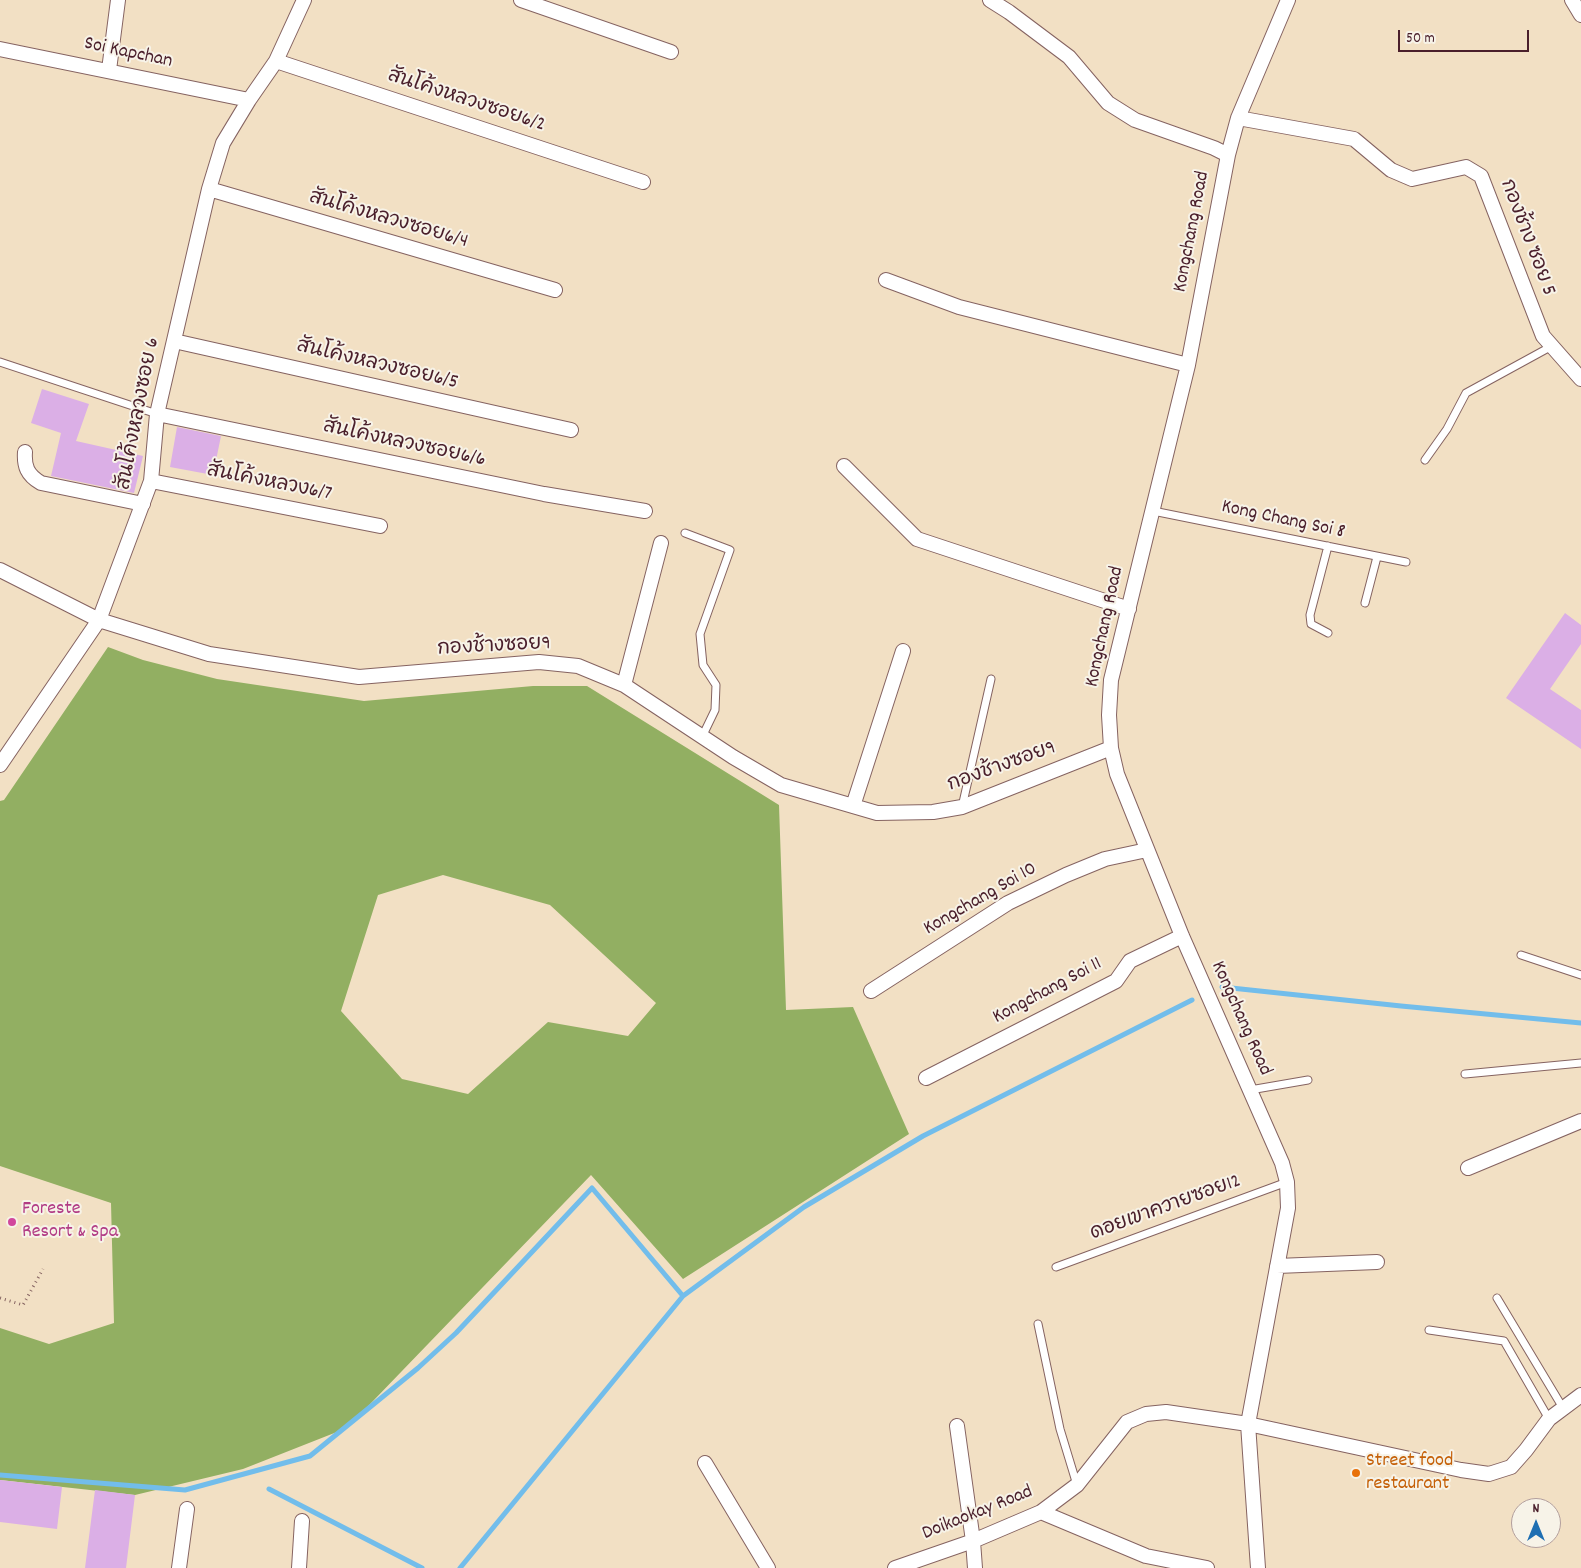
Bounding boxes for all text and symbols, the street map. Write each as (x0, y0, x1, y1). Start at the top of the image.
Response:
scale bar (1401, 20, 1532, 52)
text: 50 m (1406, 28, 1435, 50)
street label: Soi Kapchan (82, 33, 174, 75)
street label: สันโค้งหลวงซอย6/2 (384, 65, 548, 139)
street label: Kongchang Road (1170, 169, 1216, 295)
street label: กองช้าง ซอย 5 (1493, 176, 1559, 300)
street label: สันโค้งหลวงซอย6/4 (306, 187, 470, 255)
street label: สันโค้งหลวงซอย 6 (113, 336, 167, 492)
street label: สันโค้งหลวงซอย6/5 (294, 336, 460, 396)
street label: สันโค้งหลวงซอย6/6 (321, 416, 487, 474)
street label: สันโค้งหลวง6/7 (204, 460, 334, 508)
street label: Kong Chang Soi 8 (1219, 496, 1347, 546)
street label: Kongchang Road (1082, 564, 1130, 690)
street label: กองช้างซอย9 (437, 633, 551, 663)
street label: กองช้างซอย9 (944, 737, 1060, 799)
street label: Kongchang Soi 10 (920, 858, 1042, 942)
street label: Kongchang Soi 11 (989, 953, 1107, 1031)
street label: Kongchang Road (1204, 958, 1276, 1080)
street label: ดอยเขาควายซอย12 (1087, 1171, 1245, 1247)
place label: Foreste Resort & Spa (22, 1198, 118, 1245)
marker: Foreste Resort & Spa (6, 1216, 18, 1228)
place label: Street food restaurant (1366, 1450, 1453, 1497)
marker: Street food restaurant (1350, 1467, 1362, 1479)
street label: Doikaokay Road (919, 1481, 1037, 1547)
north arrow (1511, 1498, 1561, 1548)
text: N (1533, 1499, 1539, 1519)

